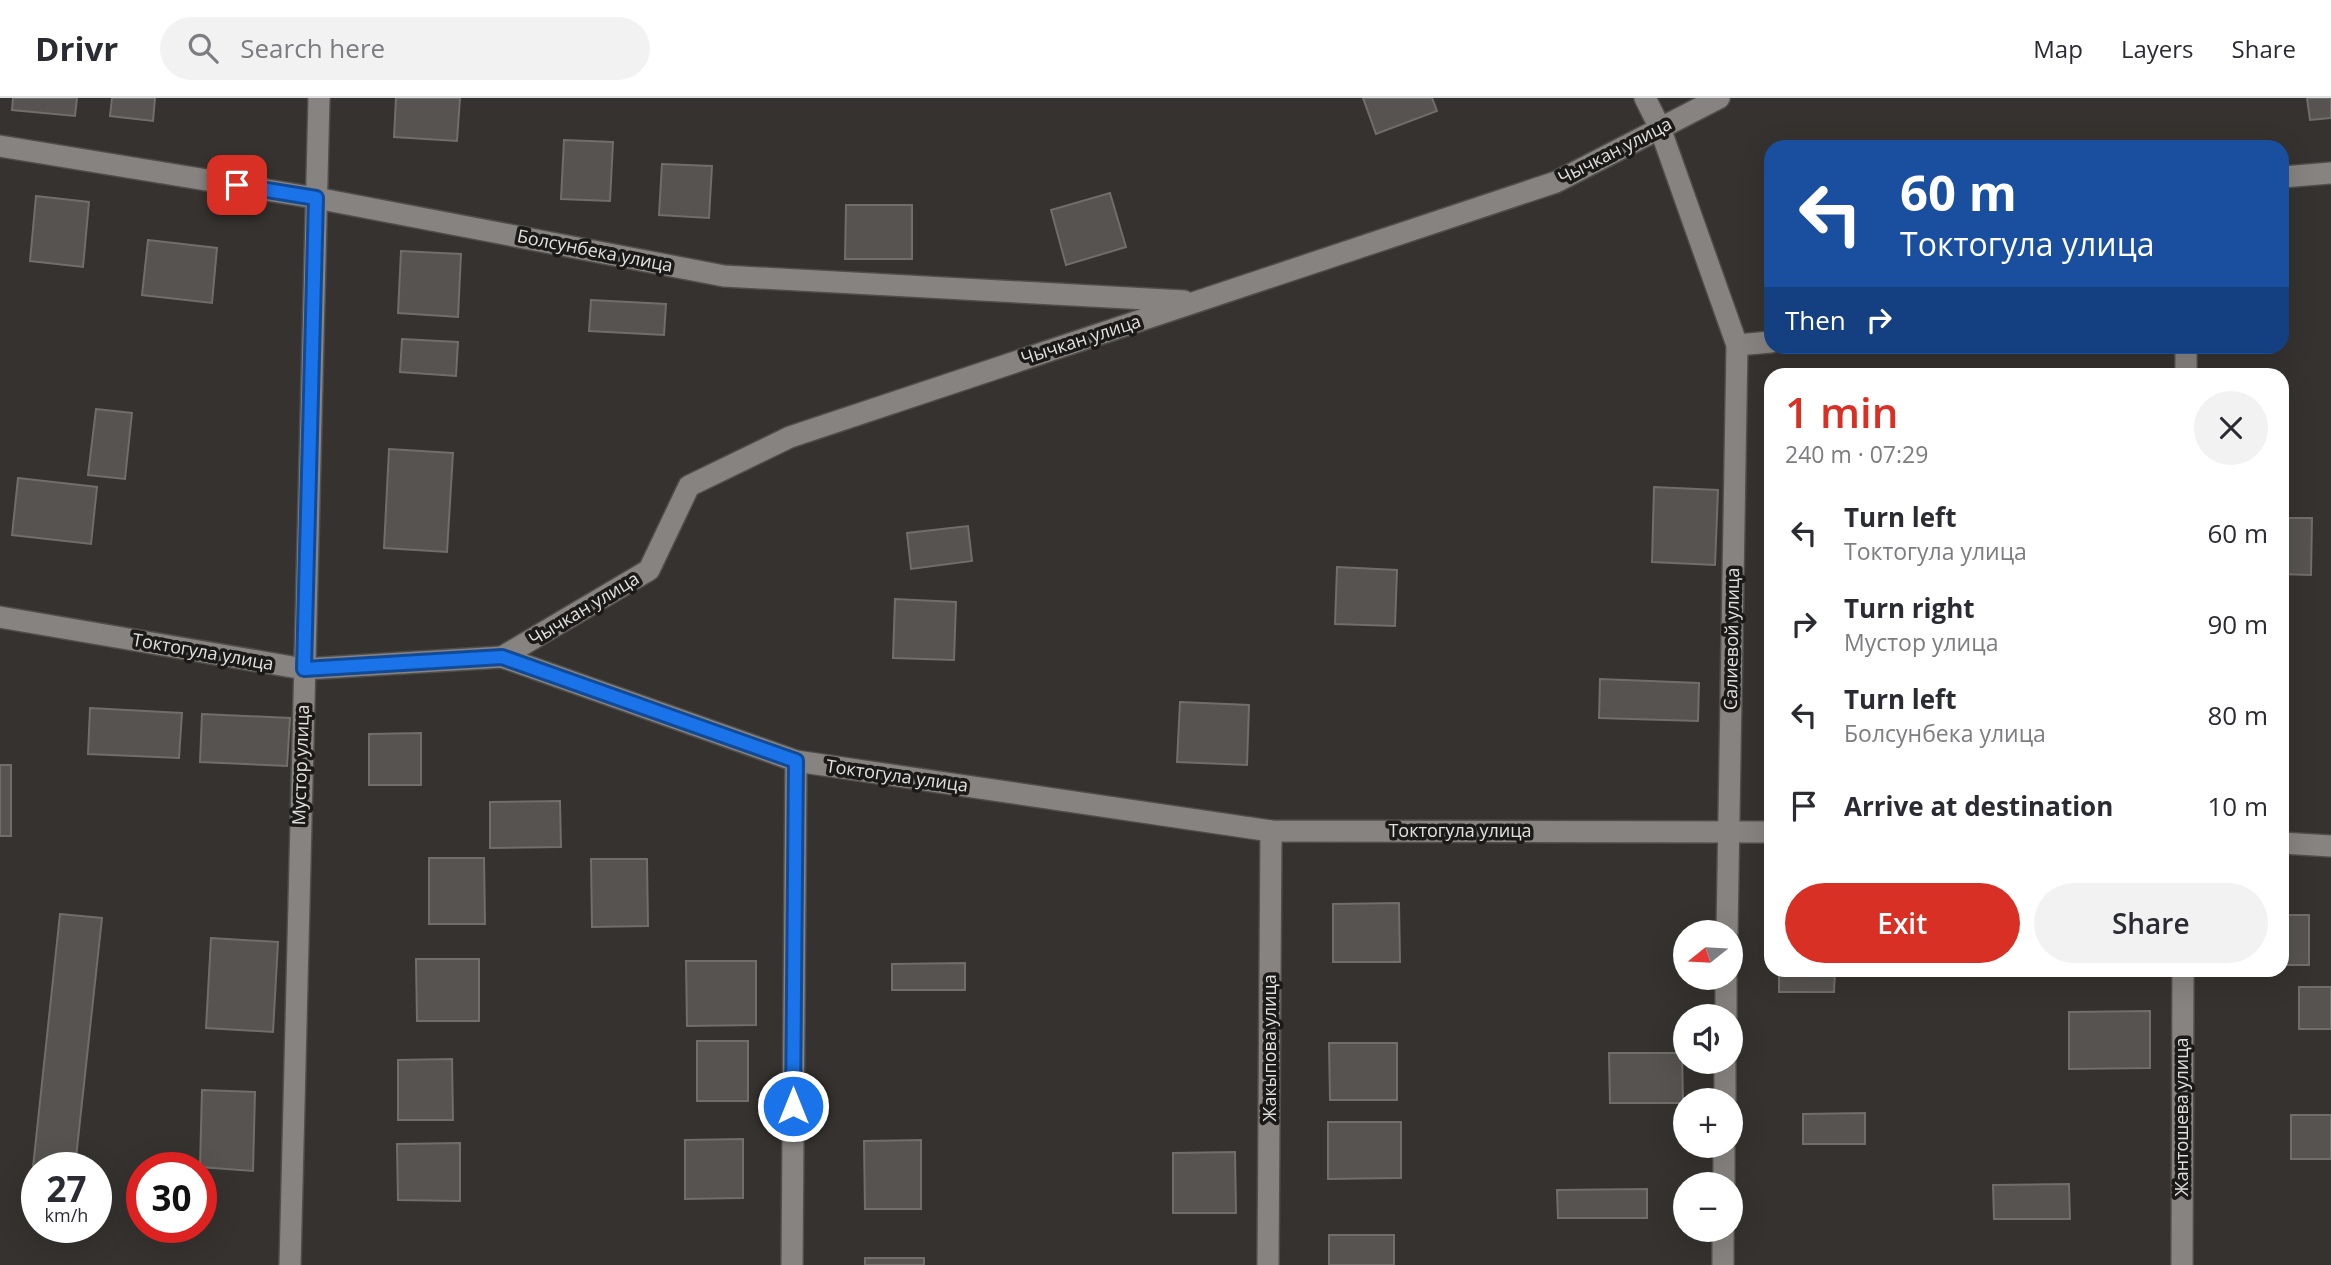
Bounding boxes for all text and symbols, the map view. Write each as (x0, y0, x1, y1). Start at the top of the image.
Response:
search box (160, 17, 650, 80)
text: Drivr (35, 26, 118, 71)
icon: search (184, 29, 222, 67)
text: Search here (240, 30, 385, 66)
text: Map (2033, 32, 2083, 65)
text: Layers (2121, 32, 2194, 65)
text: Share (2232, 32, 2296, 65)
street label: Чычкан улица (1554, 111, 1676, 189)
pin (207, 155, 267, 215)
text: 60 m (1900, 159, 2017, 225)
icon: arrive (218, 166, 256, 204)
icon: left (1785, 168, 1876, 259)
text: Токтогула улица (1900, 222, 2154, 265)
street label: Болсунбека улица (515, 223, 675, 277)
icon: right (1860, 301, 1898, 339)
text: Then (1785, 302, 1846, 338)
street label: Чычкан улица (1018, 308, 1144, 370)
text: 1 min (1785, 383, 1898, 440)
button: close (2194, 391, 2268, 465)
text: 240 m · 07:29 (1785, 438, 1928, 470)
text: Turn left (1844, 499, 1956, 535)
icon: left (1785, 514, 1823, 552)
text: 60 m (2207, 515, 2268, 551)
text: Токтогула улица (1844, 535, 2027, 567)
street label: Чычкан улица (524, 566, 643, 651)
street label: Салиевой улица (1718, 568, 1744, 710)
text: Turn right (1844, 590, 1975, 626)
icon: right (1785, 605, 1823, 643)
text: 90 m (2207, 606, 2268, 642)
text: Мустор улица (1844, 626, 1998, 658)
street label: Токтогула улица (131, 627, 276, 675)
text: Turn left (1844, 681, 1956, 717)
icon: left (1785, 696, 1823, 734)
text: 80 m (2207, 697, 2268, 733)
street label: Мустор улица (286, 704, 314, 826)
text: Болсунбека улица (1844, 717, 2046, 749)
street label: Токтогула улица (825, 753, 970, 797)
icon: arrive (1785, 787, 1823, 825)
text: Arrive at destination (1844, 788, 2113, 824)
text: 10 m (2207, 788, 2268, 824)
street label: Токтогула улица (1388, 818, 1532, 842)
button: Exit (1785, 883, 2020, 963)
button: Share (2034, 883, 2268, 963)
north arrow (1673, 920, 1743, 990)
map controls (1673, 920, 1743, 1242)
street label: Жакыпова улица (1257, 974, 1281, 1122)
button: sound (1673, 1004, 1743, 1074)
street label: Жантошева улица (2169, 1037, 2193, 1197)
position arrow (756, 1069, 830, 1143)
button: + (1673, 1088, 1743, 1158)
speed limit sign: 30 (126, 1152, 217, 1243)
text: 27 (46, 1165, 87, 1212)
button: − (1673, 1172, 1743, 1242)
text: km/h (45, 1203, 88, 1227)

